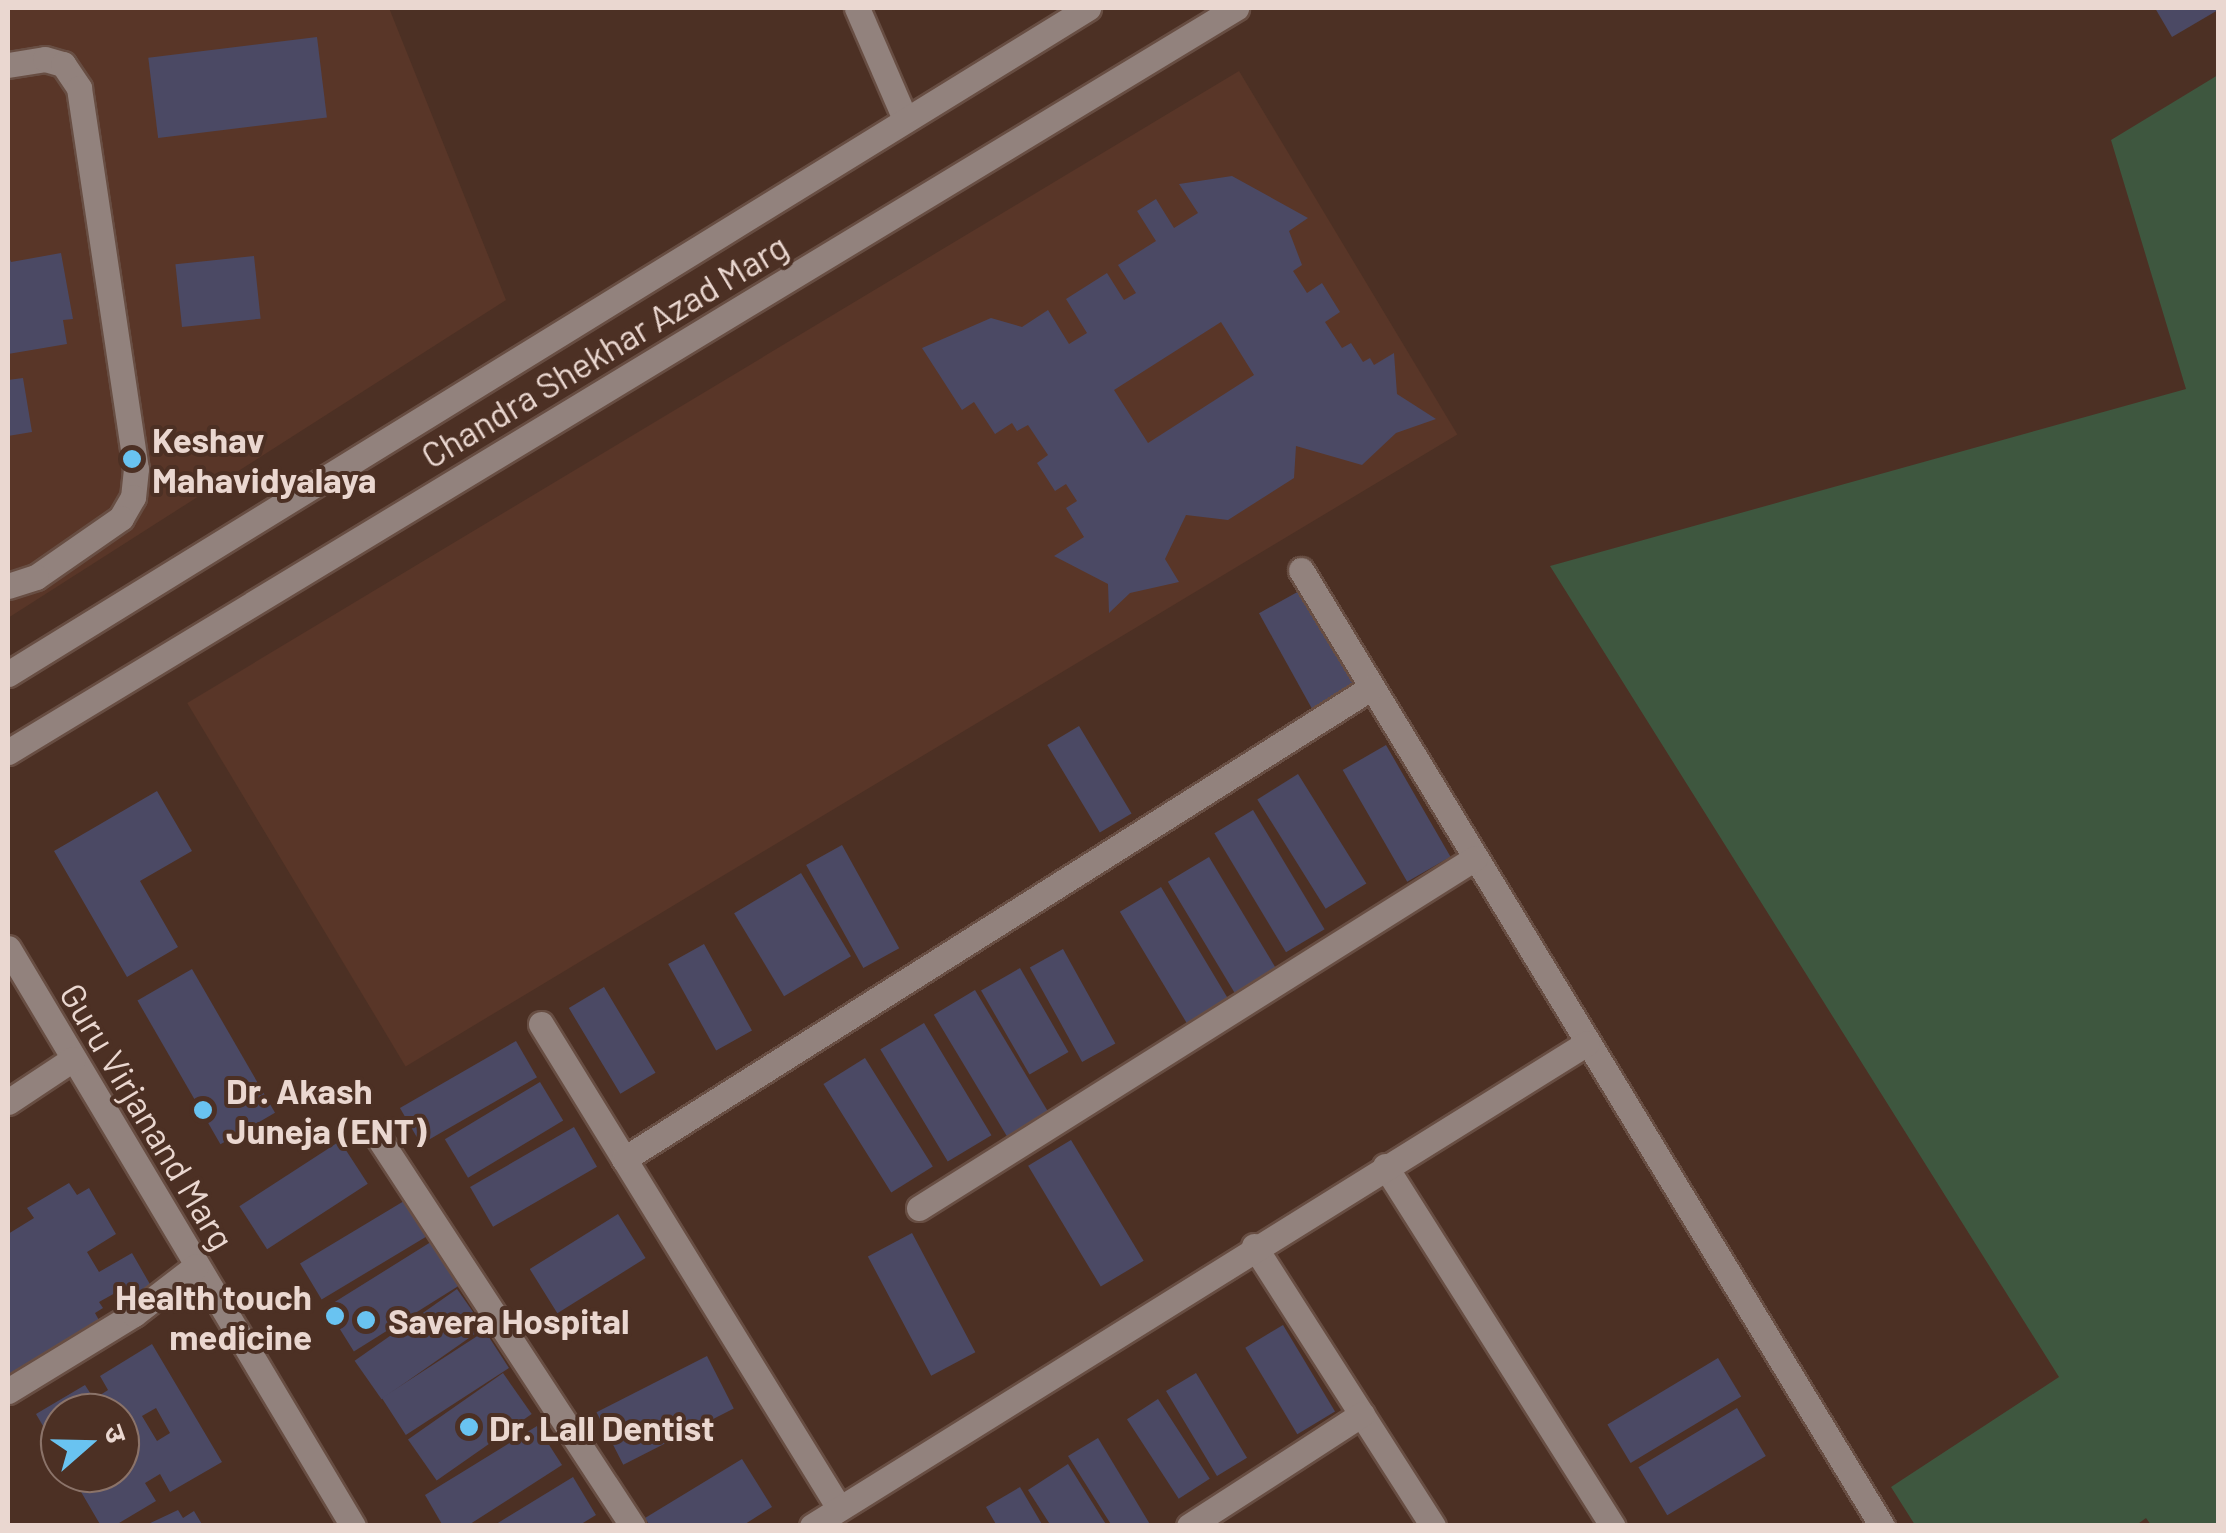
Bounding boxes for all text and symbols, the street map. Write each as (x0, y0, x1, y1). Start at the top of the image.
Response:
street label: Chandra Shekhar Azad Marg (413, 224, 795, 476)
place label: Keshav Mahavidyalaya (152, 418, 376, 500)
marker: Keshav Mahavidyalaya (121, 448, 143, 470)
street label: Guru Virjanand Marg (52, 975, 244, 1257)
place label: Dr. Akash Juneja (ENT) (226, 1069, 426, 1151)
marker: Dr. Akash Juneja (ENT) (190, 1097, 216, 1123)
place label: Health touch medicine (115, 1275, 312, 1357)
place label: Savera Hospital (388, 1299, 630, 1341)
marker: Health touch medicine (322, 1303, 348, 1329)
marker: Savera Hospital (353, 1307, 379, 1333)
north arrow (40, 1393, 140, 1493)
place label: Dr. Lall Dentist (489, 1406, 715, 1448)
marker: Dr. Lall Dentist (458, 1416, 480, 1438)
text: उ (98, 1420, 135, 1447)

